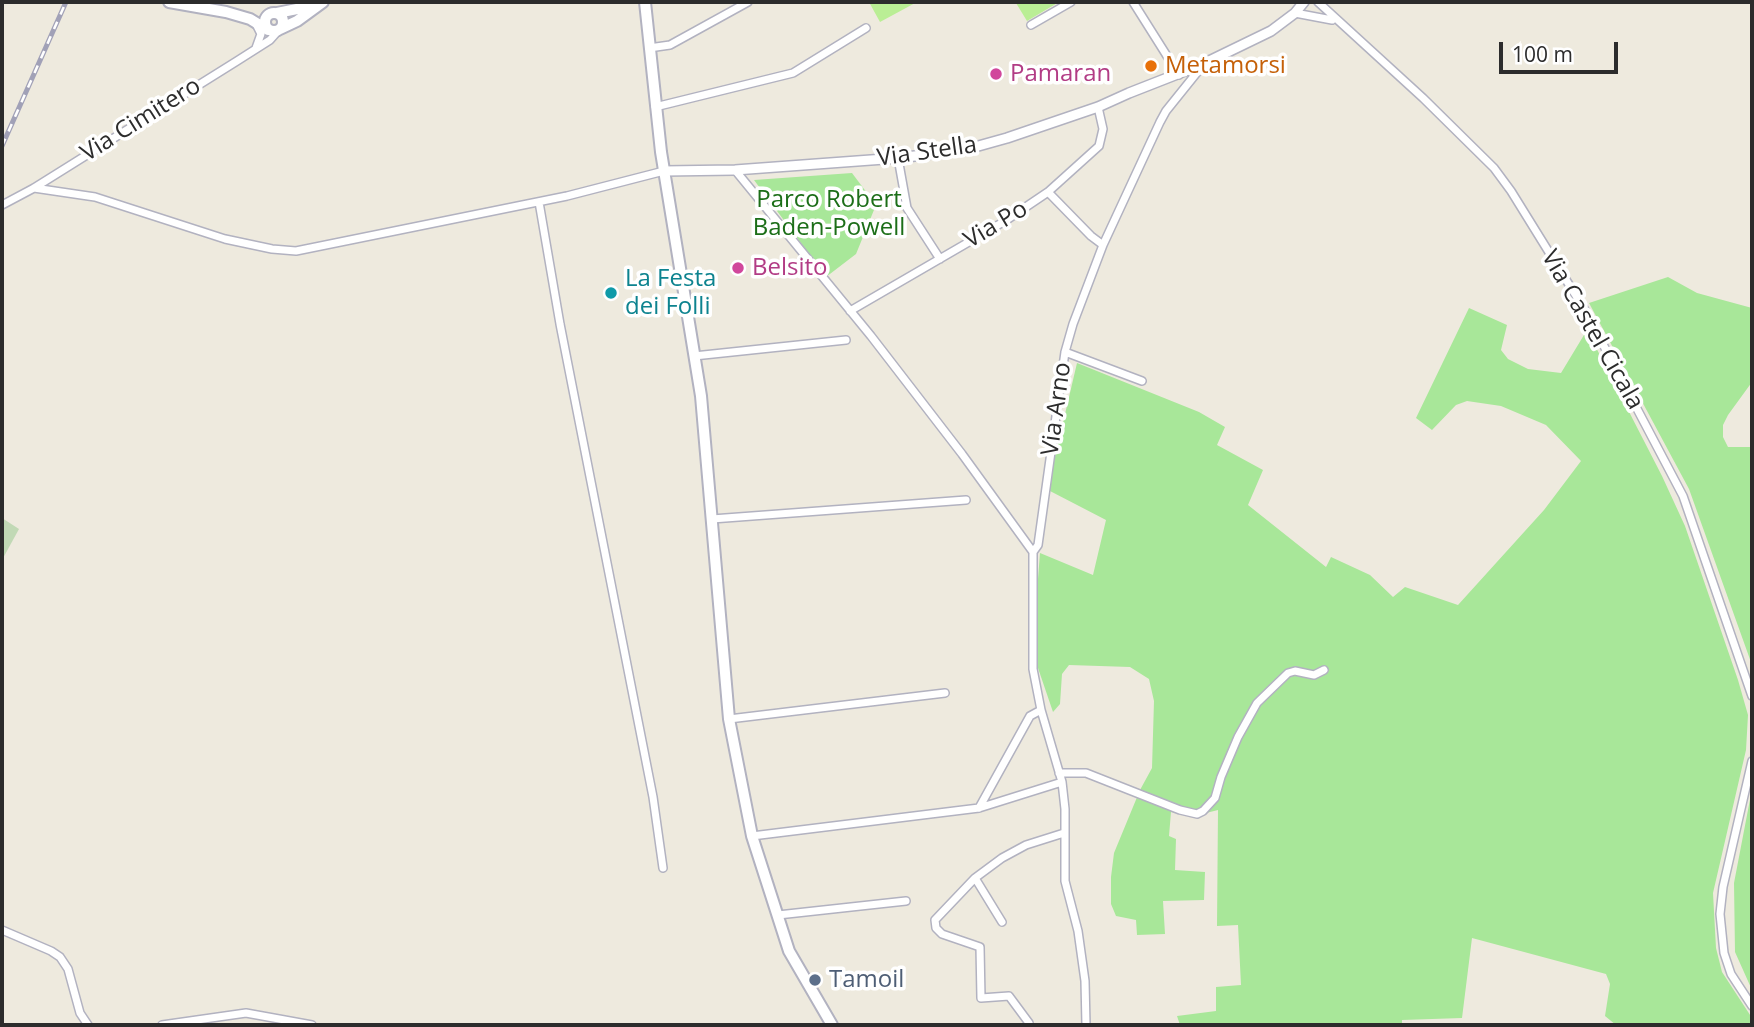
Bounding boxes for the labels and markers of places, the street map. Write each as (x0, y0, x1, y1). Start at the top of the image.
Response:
place label: Metamorsi (1165, 52, 1286, 80)
marker: Metamorsi (1143, 58, 1159, 74)
place label: Pamaran (1010, 60, 1111, 88)
marker: Pamaran (988, 66, 1004, 82)
place label: Belsito (752, 254, 828, 282)
marker: Belsito (730, 260, 746, 276)
place label: La Festa dei Folli (625, 265, 716, 321)
marker: La Festa dei Folli (603, 285, 619, 301)
place label: Tamoil (829, 966, 904, 994)
marker: Tamoil (807, 972, 823, 988)

